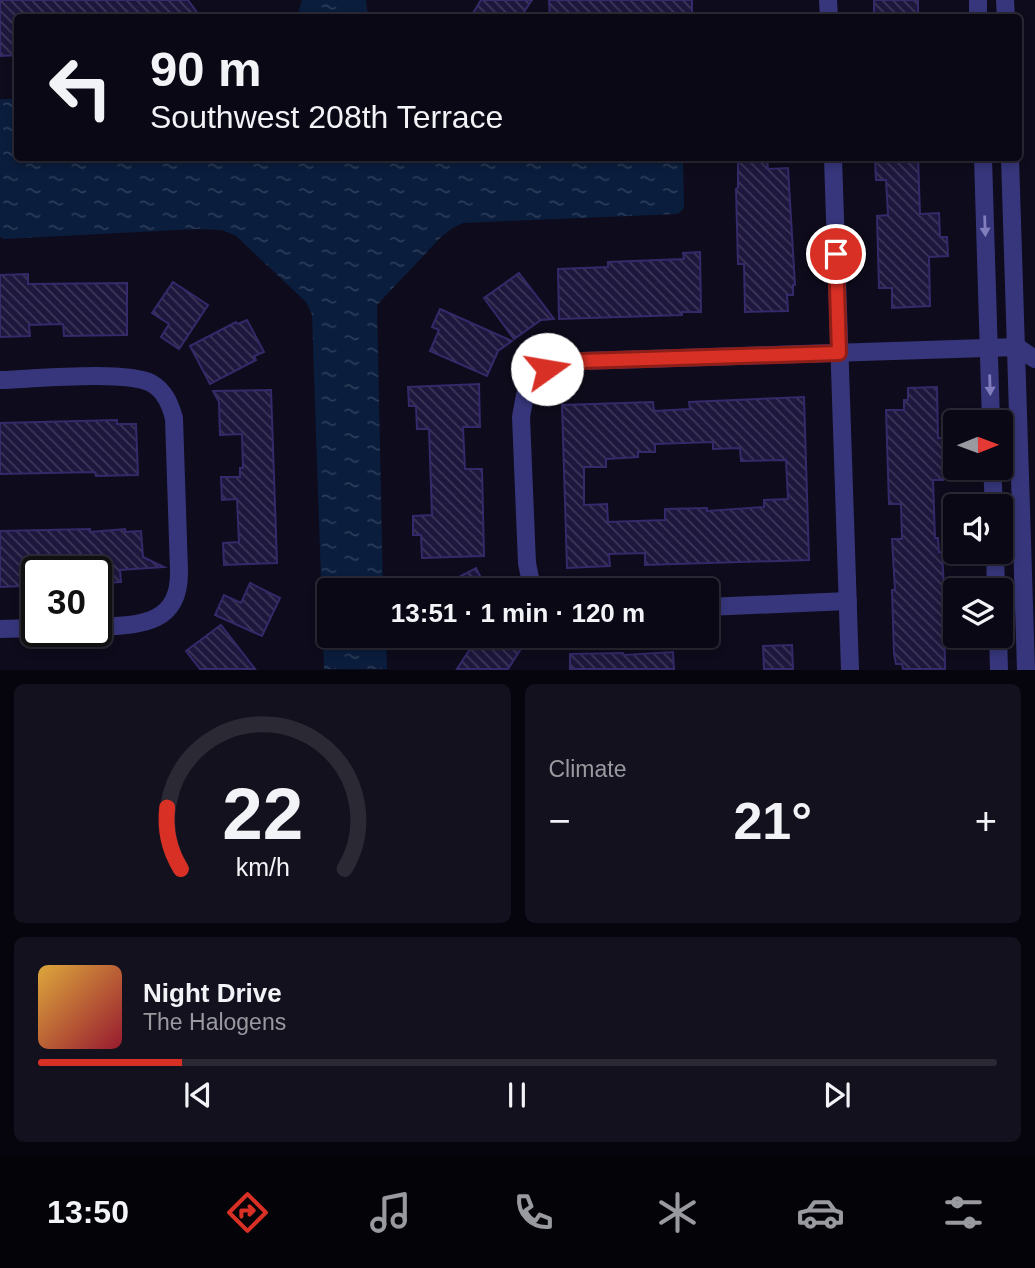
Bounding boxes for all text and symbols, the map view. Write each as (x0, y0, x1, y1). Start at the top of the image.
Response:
icon: left (35, 42, 126, 133)
text: 90 m (150, 42, 262, 96)
text: Southwest 208th Terrace (150, 99, 503, 135)
one-way arrow (979, 215, 990, 237)
pin (806, 224, 866, 284)
icon: arrive (817, 235, 855, 273)
position arrow (510, 332, 584, 406)
one-way arrow (984, 374, 995, 396)
north arrow (943, 410, 1013, 480)
map controls (943, 410, 1013, 648)
button: sound (943, 494, 1013, 564)
speed limit sign: 30 (21, 556, 112, 647)
button: layers (943, 578, 1013, 648)
text: 13:51 · 1 min · 120 m (391, 598, 645, 628)
text: Climate (549, 756, 626, 782)
text: 22 (222, 774, 303, 855)
text: 21° (733, 792, 812, 850)
text: − (549, 800, 571, 842)
text: + (975, 800, 997, 842)
text: km/h (235, 853, 289, 881)
text: Night Drive (143, 978, 282, 1008)
text: The Halogens (143, 1009, 286, 1035)
icon: previous (179, 1076, 217, 1114)
icon: pause (498, 1076, 536, 1114)
icon: next (818, 1076, 856, 1114)
icon: directions (223, 1188, 272, 1237)
icon: music (366, 1188, 415, 1237)
icon: phone (509, 1188, 558, 1237)
icon: climate (653, 1188, 702, 1237)
icon: car (796, 1188, 845, 1237)
icon: filters (939, 1188, 988, 1237)
text: 13:50 (47, 1194, 129, 1230)

